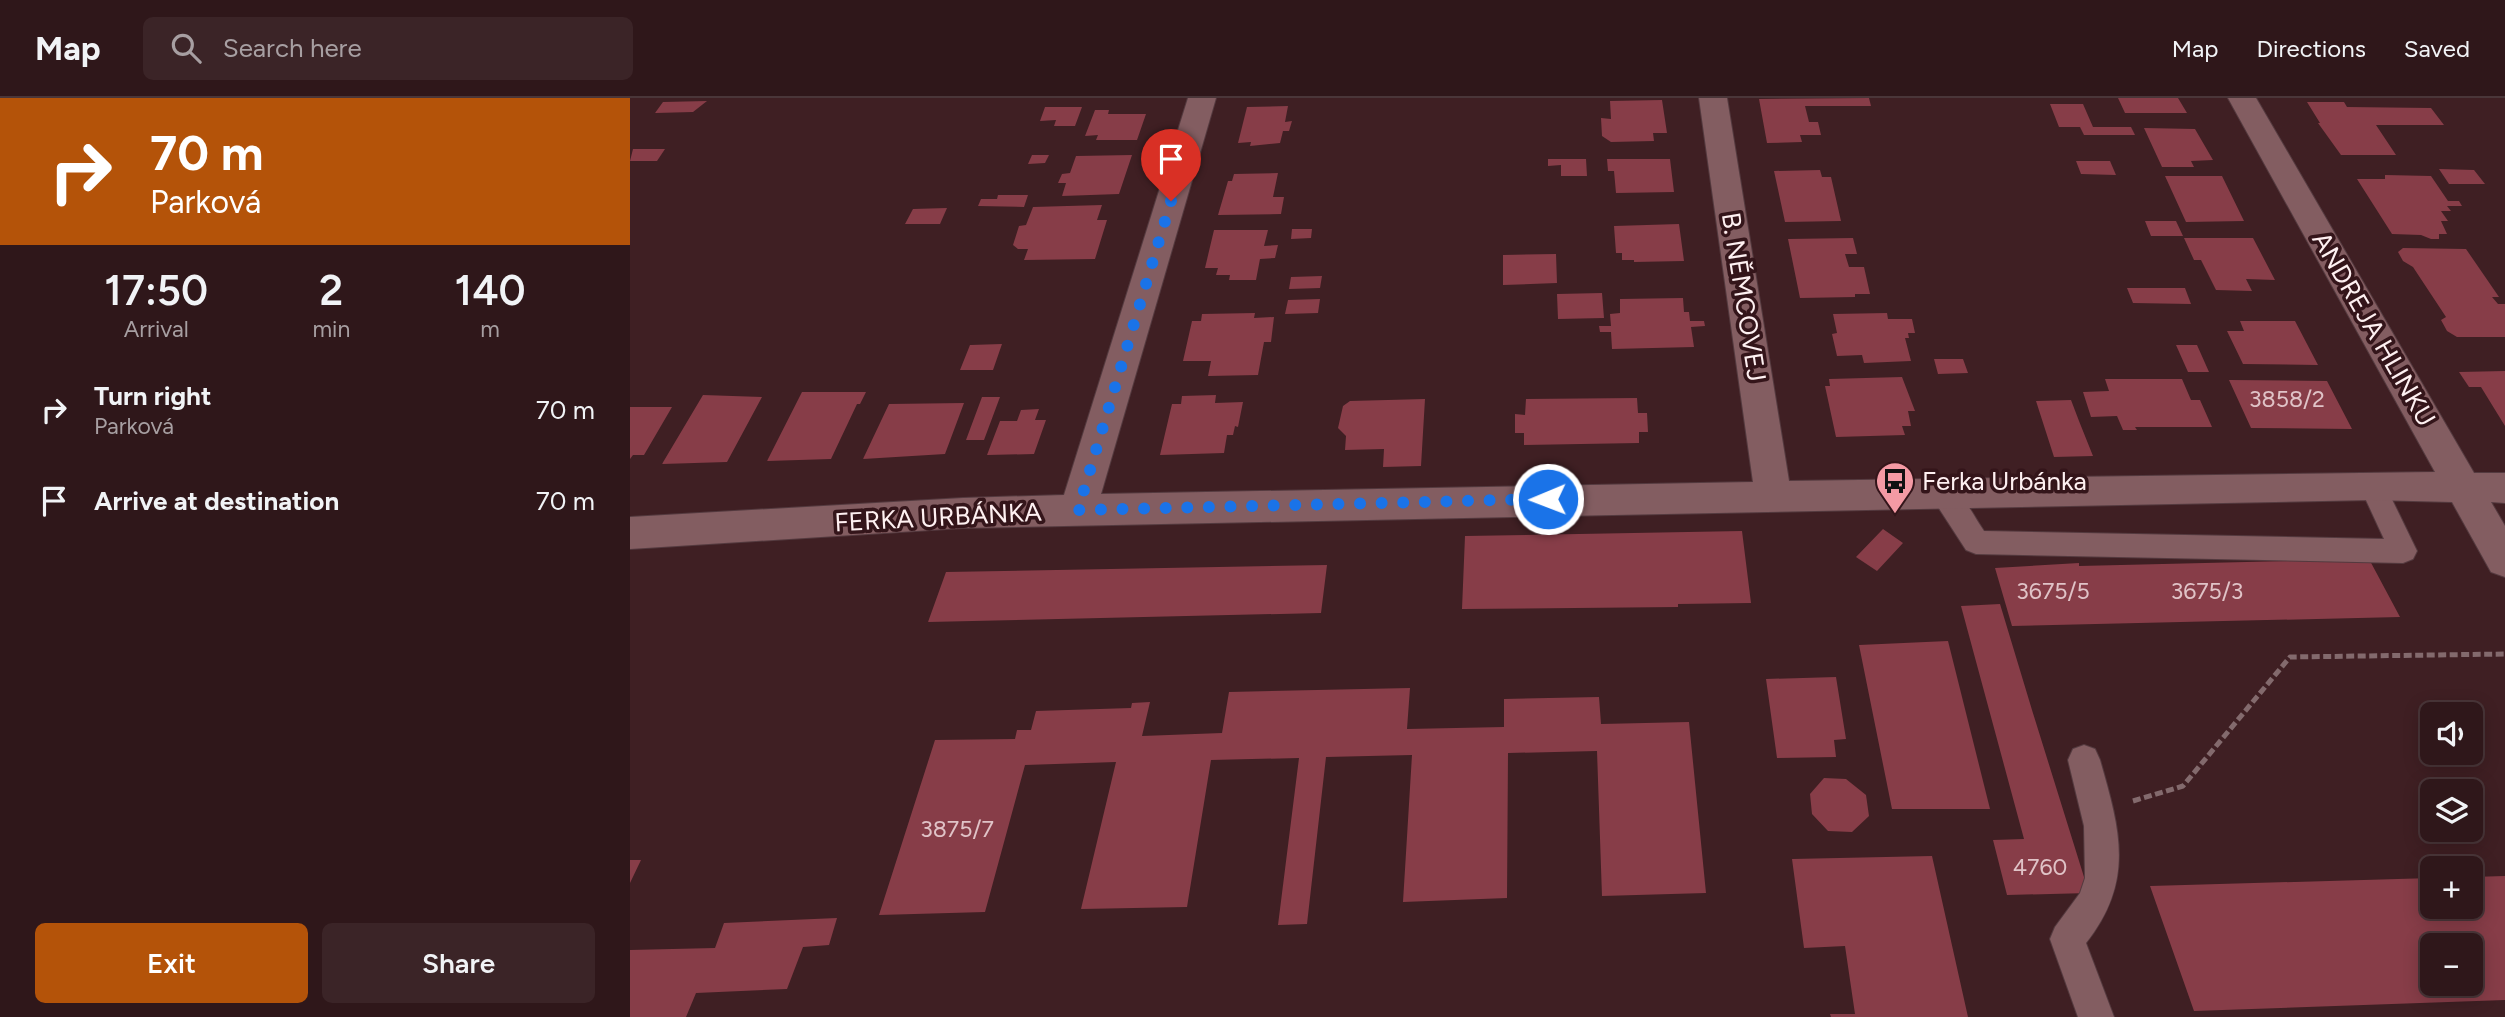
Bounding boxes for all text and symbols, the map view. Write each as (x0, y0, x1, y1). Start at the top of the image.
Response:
search box (143, 17, 633, 80)
text: Map (35, 29, 101, 68)
icon: search (167, 29, 205, 67)
text: Search here (223, 32, 362, 64)
text: Map (2172, 34, 2218, 63)
text: Directions (2256, 34, 2366, 63)
text: Saved (2404, 34, 2470, 63)
text: 70 m (150, 123, 263, 182)
icon: right (35, 126, 126, 217)
pin (1141, 129, 1201, 201)
icon: arrive (1152, 140, 1190, 178)
text: Parková (150, 183, 261, 221)
street label: B. NĚMCOVEJ (1715, 210, 1773, 384)
street label: ANDREJA HLINKU (2305, 226, 2443, 432)
text: 17:50 (104, 265, 208, 316)
text: 2 (319, 265, 343, 316)
text: 140 (455, 265, 526, 316)
text: Arrival (124, 315, 189, 343)
text: min (312, 315, 350, 343)
text: m (480, 315, 500, 343)
text: Turn right (94, 380, 211, 412)
house number: 3858/2 (2249, 385, 2325, 413)
icon: right (35, 391, 73, 429)
text: 70 m (536, 394, 595, 426)
text: Parková (94, 412, 174, 440)
bus stop icon: Ferka Urbánka (1874, 460, 1916, 515)
position arrow (1511, 462, 1585, 536)
place label: Ferka Urbánka (1922, 465, 2087, 497)
icon: arrive (35, 482, 73, 520)
text: Arrive at destination (94, 485, 339, 517)
text: 70 m (536, 485, 595, 517)
street label: FERKA URBÁNKA (834, 496, 1043, 538)
house number: 3675/5 (2016, 577, 2090, 605)
house number: 3675/3 (2171, 577, 2243, 605)
map controls (2420, 702, 2483, 996)
button: sound (2420, 702, 2483, 765)
button: layers (2420, 779, 2483, 842)
house number: 3875/7 (920, 815, 994, 843)
house number: 4760 (2013, 853, 2067, 881)
button: + (2420, 856, 2483, 919)
button: Exit (35, 923, 308, 1003)
button: Share (322, 923, 595, 1003)
button: − (2420, 933, 2483, 996)

